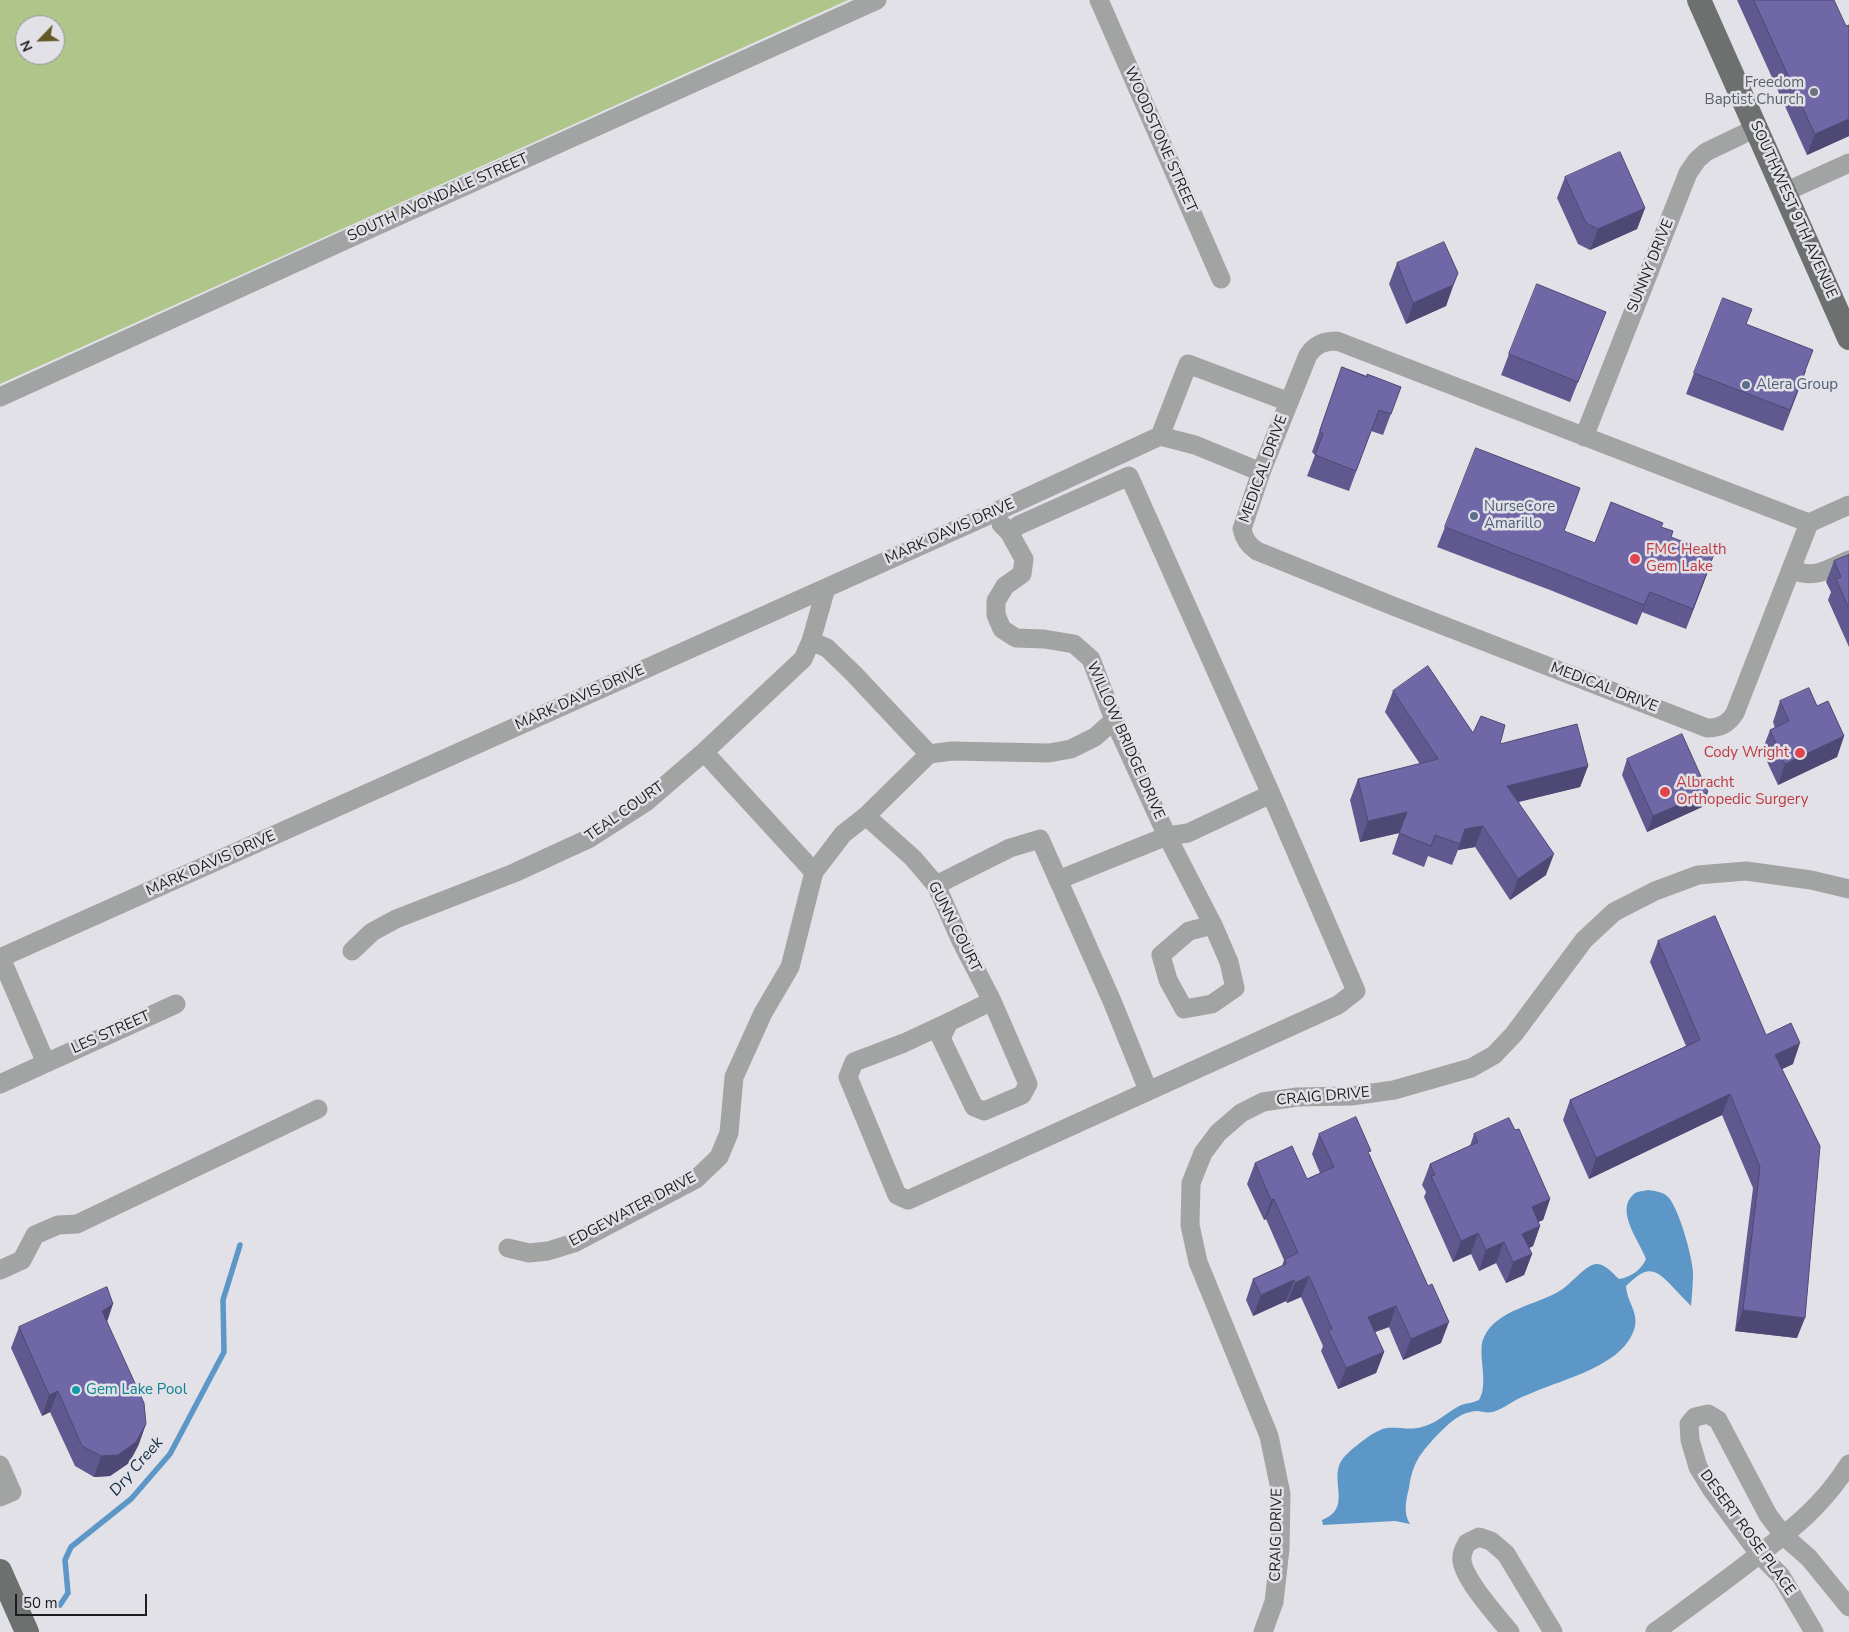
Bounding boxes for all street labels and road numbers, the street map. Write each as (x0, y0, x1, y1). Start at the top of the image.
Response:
street label: WOODSTONE STREET (1120, 64, 1200, 216)
street label: SOUTHWEST 9TH AVENUE (1746, 118, 1840, 302)
street label: SOUTH AVONDALE STREET (345, 150, 531, 246)
street label: SUNNY DRIVE (1624, 217, 1678, 315)
street label: MEDICAL DRIVE (1236, 413, 1292, 525)
street label: MARK DAVIS DRIVE (883, 495, 1017, 569)
street label: WILLOW BRIDGE DRIVE (1082, 659, 1168, 823)
street label: MEDICAL DRIVE (1548, 659, 1660, 717)
street label: MARK DAVIS DRIVE (513, 661, 647, 735)
street label: TEAL COURT (582, 778, 668, 846)
street label: MARK DAVIS DRIVE (144, 827, 278, 901)
street label: GUNN COURT (924, 879, 984, 975)
street label: LES STREET (69, 1008, 153, 1058)
street label: CRAIG DRIVE (1276, 1084, 1370, 1110)
street label: EDGEWATER DRIVE (567, 1169, 699, 1251)
street label: DESERT ROSE PLACE (1695, 1467, 1799, 1599)
street label: CRAIG DRIVE (1267, 1488, 1287, 1582)

